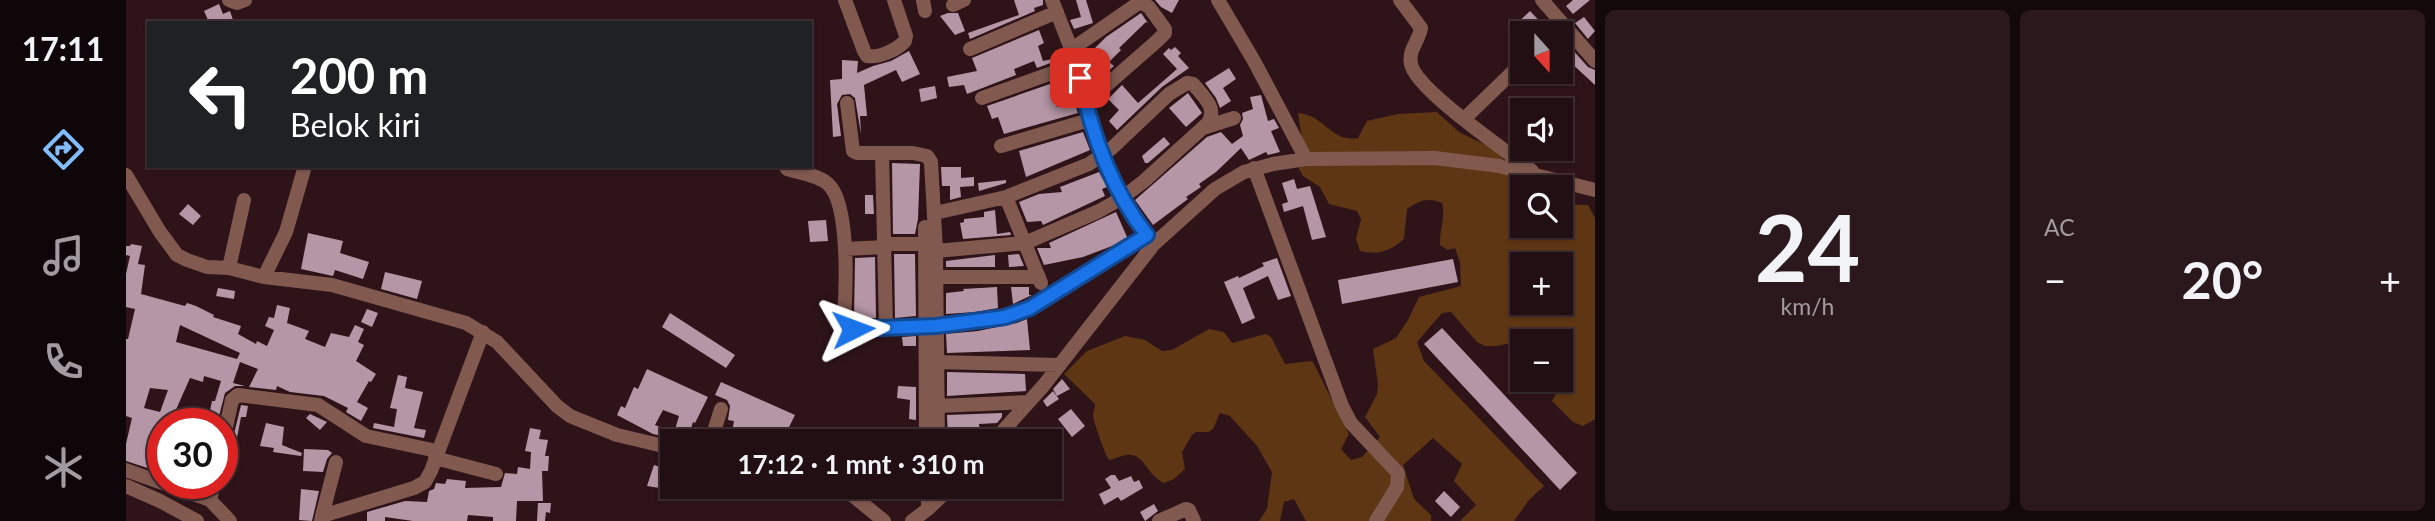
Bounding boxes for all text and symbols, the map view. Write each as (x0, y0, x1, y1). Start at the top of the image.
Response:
north arrow (1510, 21, 1573, 84)
map controls (1510, 21, 1573, 392)
text: 17:11 (22, 29, 104, 68)
text: 200 m (290, 46, 428, 104)
pin (1050, 48, 1110, 108)
icon: left (175, 49, 266, 140)
icon: arrive (1061, 59, 1099, 97)
button: sound (1510, 98, 1573, 161)
text: Belok kiri (290, 105, 421, 144)
icon: directions (39, 125, 88, 174)
button: search (1510, 175, 1573, 238)
text: 24 (1755, 192, 1860, 301)
text: AC (2044, 213, 2075, 241)
icon: music (39, 231, 88, 280)
text: 20° (2182, 248, 2263, 310)
button: + (1510, 252, 1573, 315)
text: − (2044, 257, 2066, 303)
text: + (2379, 257, 2401, 303)
position arrow (816, 292, 890, 366)
text: km/h (1781, 292, 1834, 320)
button: − (1510, 329, 1573, 392)
icon: phone (39, 337, 88, 386)
speed limit sign: 30 (147, 408, 238, 499)
icon: climate (39, 443, 88, 492)
text: 17:12 · 1 mnt · 310 m (737, 448, 985, 480)

